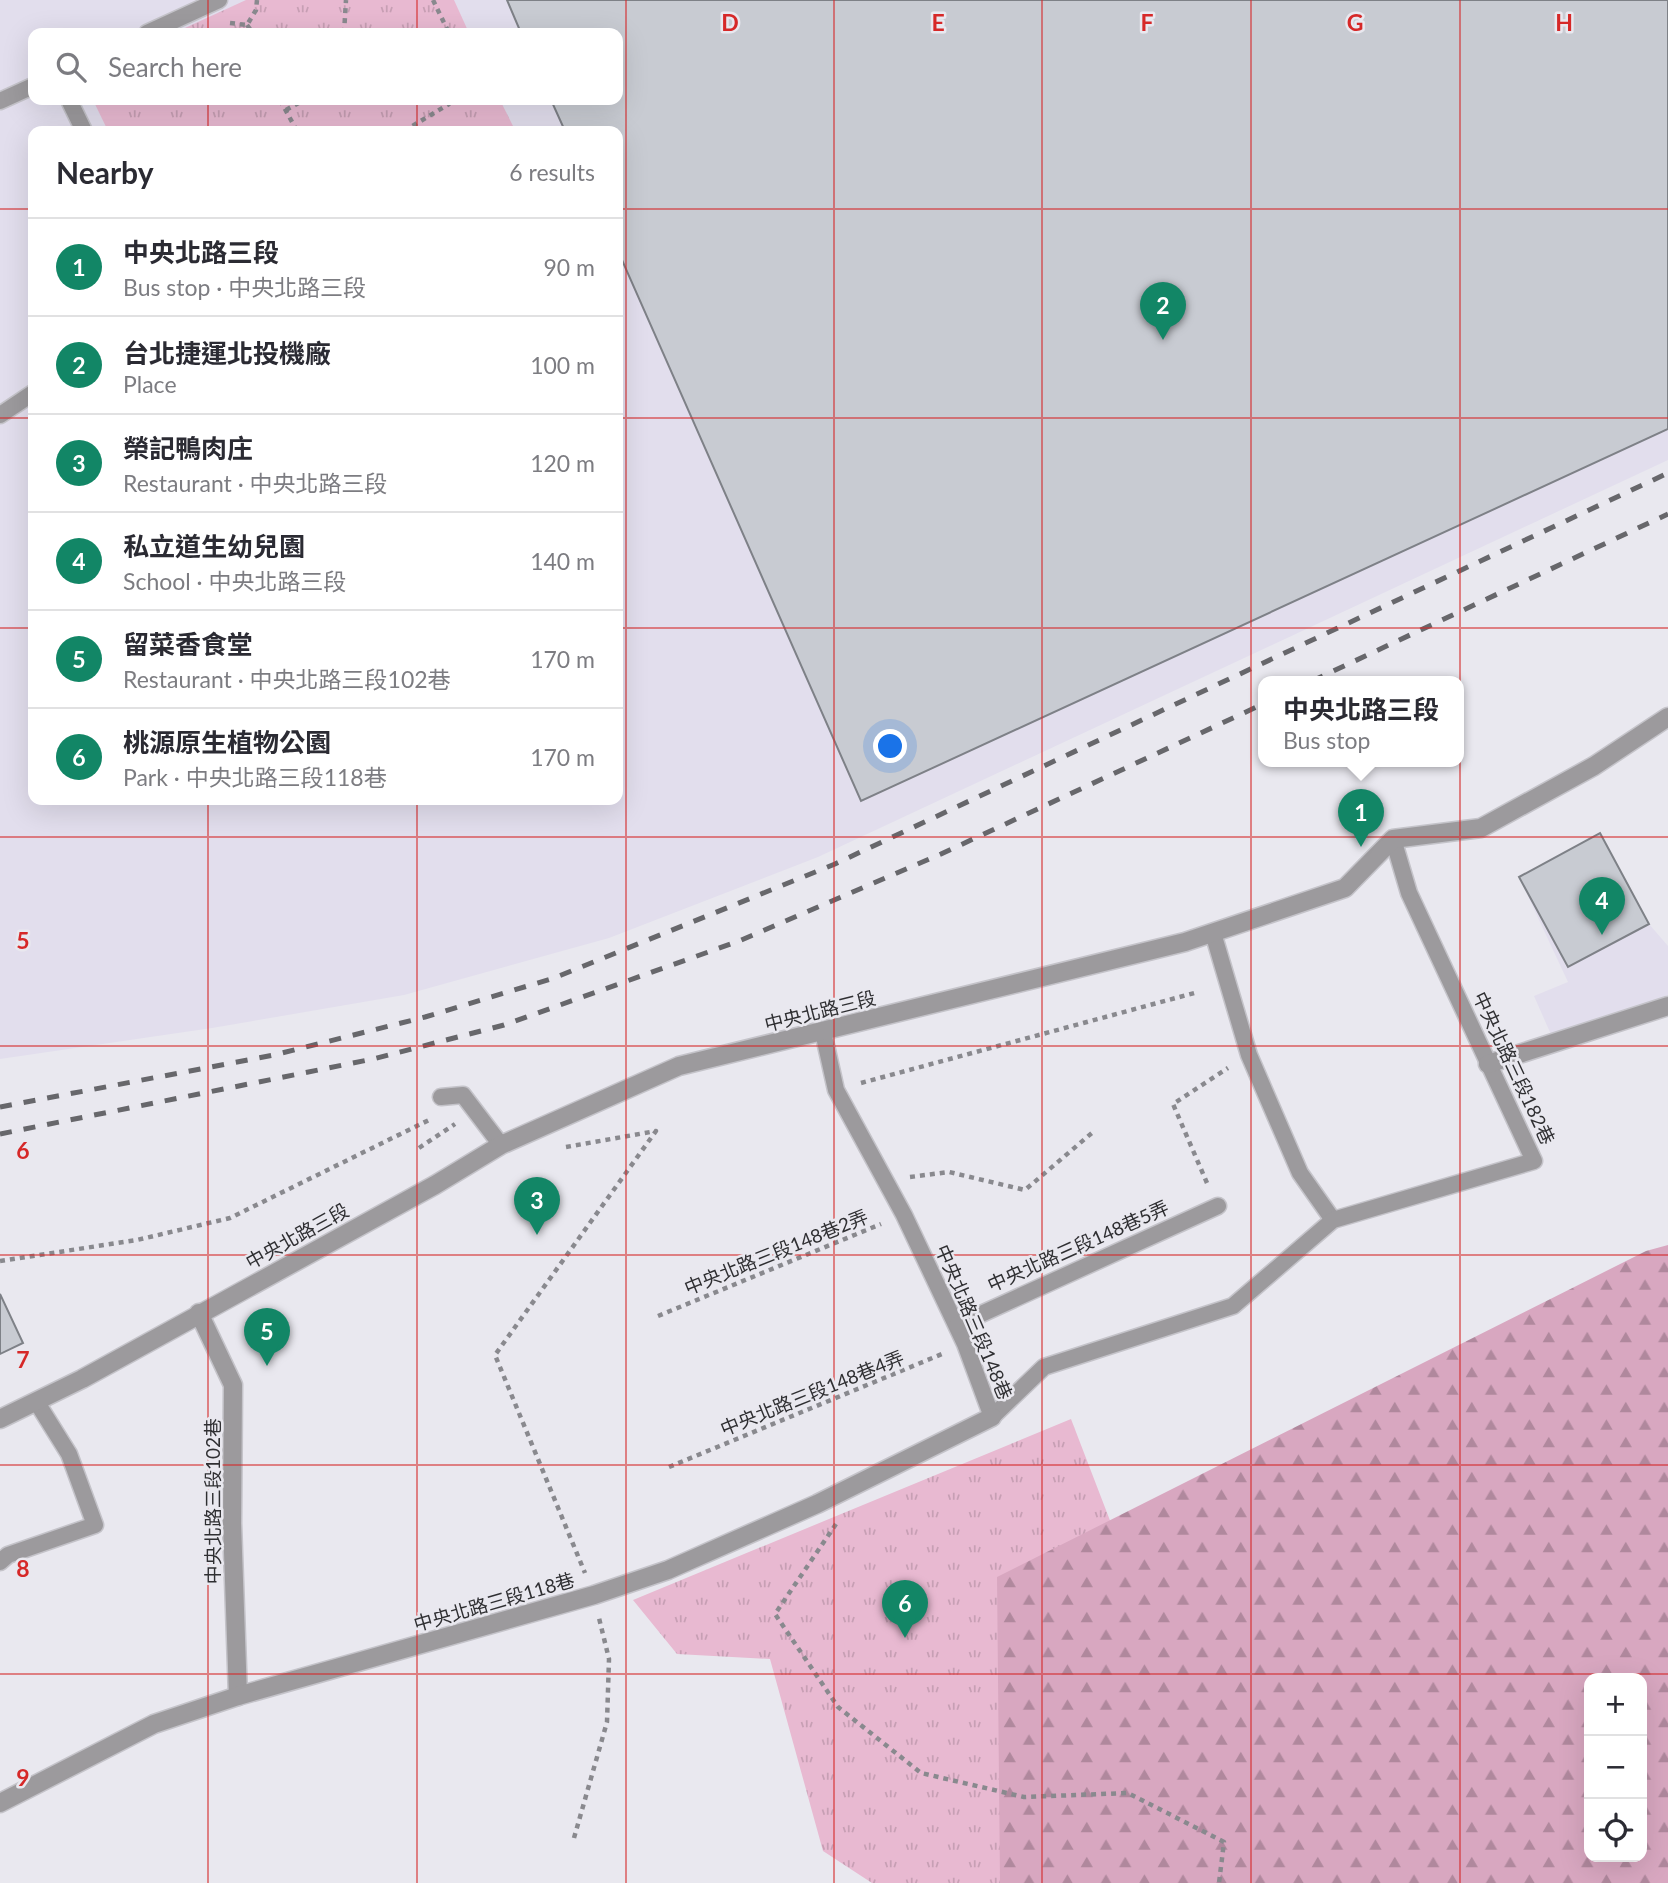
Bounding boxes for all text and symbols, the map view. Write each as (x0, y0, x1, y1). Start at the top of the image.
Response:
text: D (721, 8, 739, 36)
text: E (931, 8, 945, 36)
text: F (1140, 8, 1154, 36)
text: G (1347, 8, 1363, 36)
text: H (1555, 8, 1573, 36)
search box (28, 28, 623, 105)
icon: search (52, 48, 90, 86)
text: Search here (108, 51, 242, 83)
text: Nearby (56, 154, 154, 190)
text: 6 results (509, 158, 595, 186)
text: 中央北路三段 (123, 236, 279, 268)
text: 1 (72, 253, 86, 281)
text: 90 m (544, 253, 595, 281)
text: Bus stop · 中央北路三段 (123, 273, 366, 301)
pin: 2 (1140, 282, 1186, 340)
text: 台北捷運北投機廠 (123, 337, 331, 369)
text: 2 (72, 351, 86, 379)
text: 100 m (530, 351, 595, 379)
text: Place (123, 370, 177, 398)
text: 榮記鴨肉庄 (123, 432, 253, 464)
text: 3 (72, 449, 86, 477)
text: 120 m (530, 449, 595, 477)
text: Restaurant · 中央北路三段 (123, 469, 388, 497)
text: 私立道生幼兒園 (123, 530, 305, 562)
text: 4 (72, 547, 86, 575)
text: 140 m (530, 547, 595, 575)
text: School · 中央北路三段 (123, 567, 347, 595)
text: 留菜香食堂 (123, 628, 253, 660)
text: 5 (72, 645, 86, 673)
text: 170 m (530, 645, 595, 673)
text: Restaurant · 中央北路三段102巷 (123, 665, 451, 693)
popup (1258, 676, 1464, 767)
text: 中央北路三段 (1283, 693, 1439, 725)
text: 桃源原生植物公園 (123, 726, 331, 758)
text: Bus stop (1283, 726, 1370, 754)
your location (873, 729, 907, 763)
text: 6 (72, 743, 86, 771)
text: 170 m (530, 743, 595, 771)
text: Park · 中央北路三段118巷 (123, 763, 387, 791)
pin: 1 (1338, 789, 1384, 847)
pin: 4 (1579, 877, 1625, 935)
text: 5 (16, 926, 30, 954)
street label: 中央北路三段 (762, 986, 878, 1035)
street label: 中央北路三段182巷 (1469, 988, 1560, 1148)
text: 6 (16, 1136, 30, 1164)
pin: 3 (514, 1177, 560, 1235)
street label: 中央北路三段148巷5弄 (984, 1195, 1172, 1296)
street label: 中央北路三段 (241, 1198, 352, 1273)
street label: 中央北路三段148巷2弄 (681, 1204, 871, 1299)
street label: 中央北路三段148巷 (931, 1241, 1017, 1403)
pin: 5 (244, 1308, 290, 1366)
text: 7 (16, 1345, 30, 1373)
street label: 中央北路三段148巷4弄 (717, 1345, 907, 1440)
street label: 中央北路三段102巷 (201, 1418, 224, 1584)
text: 8 (16, 1554, 30, 1582)
street label: 中央北路三段118巷 (411, 1568, 577, 1635)
pin: 6 (882, 1580, 928, 1638)
map controls (1584, 1673, 1647, 1862)
button: + (1584, 1673, 1647, 1736)
button: − (1584, 1736, 1647, 1799)
text: 9 (16, 1763, 30, 1791)
button: locate (1584, 1799, 1647, 1862)

